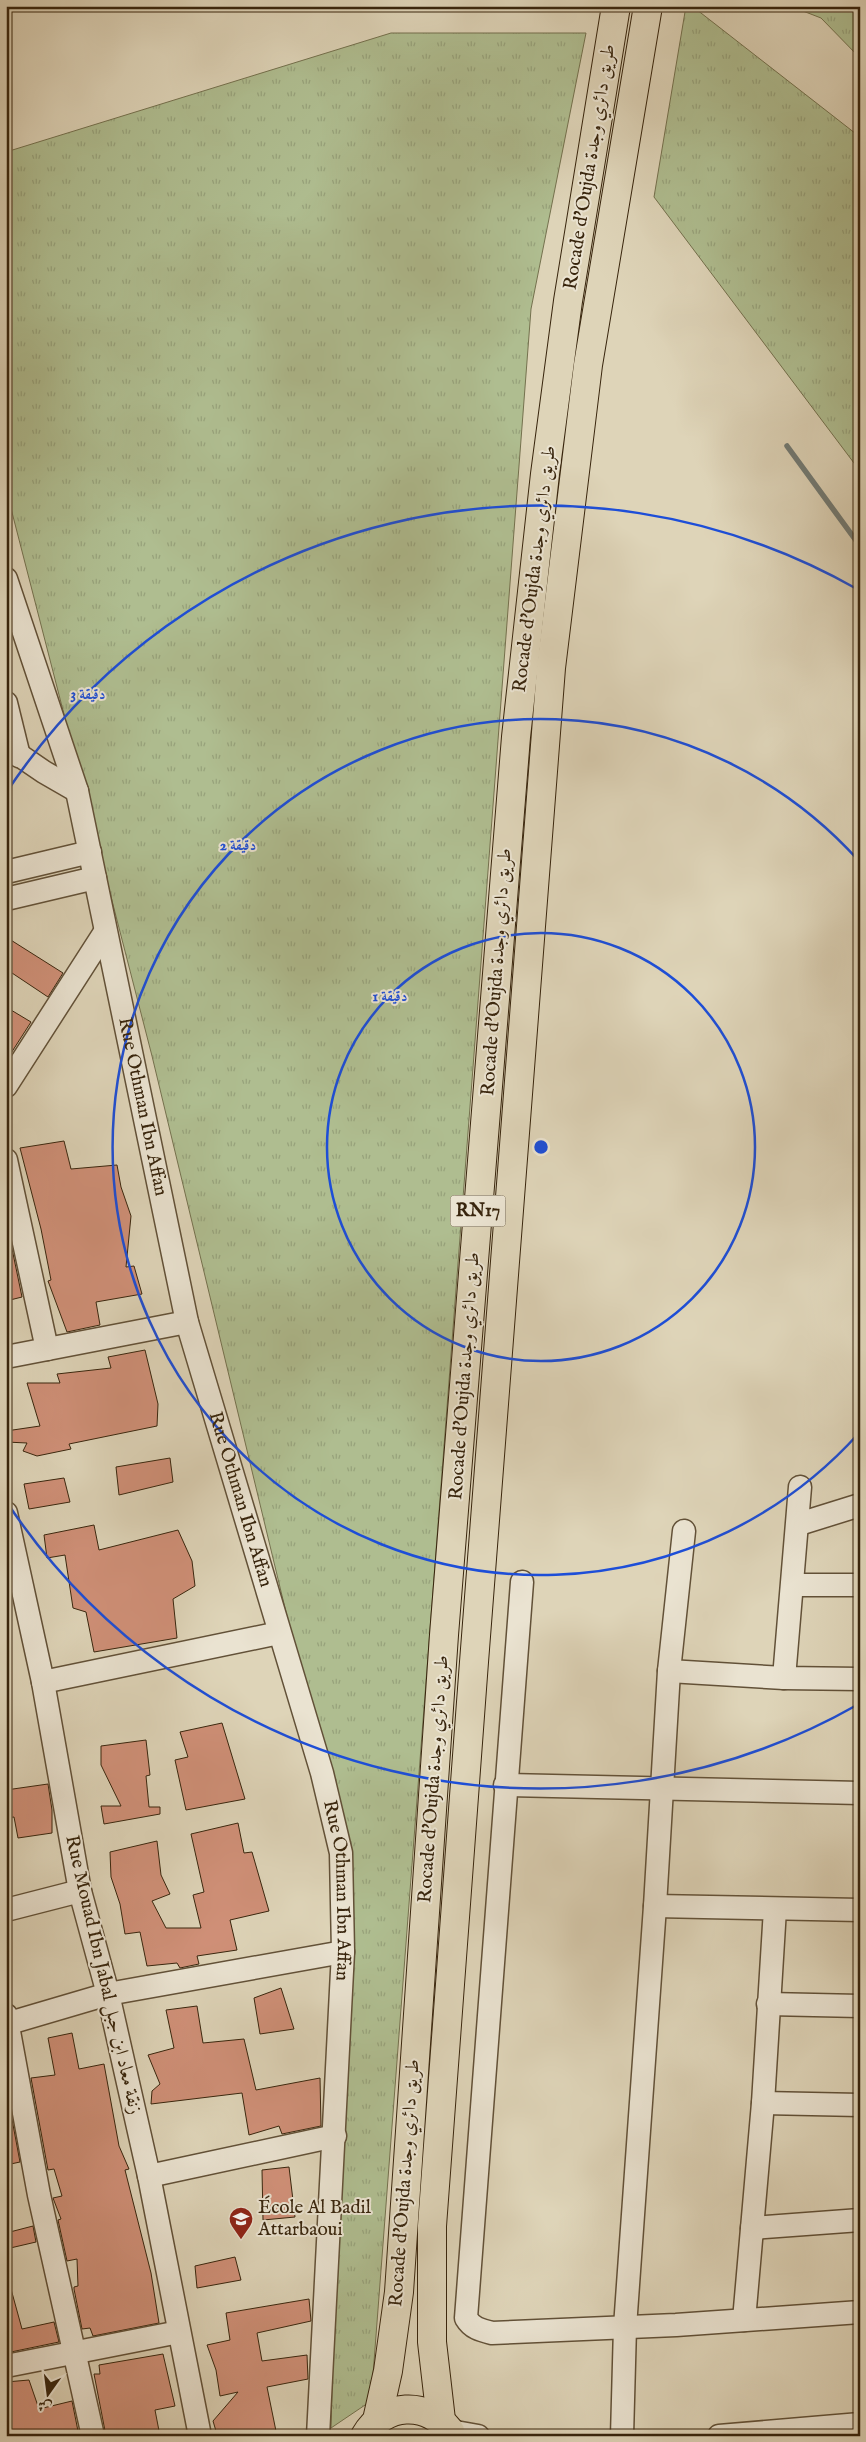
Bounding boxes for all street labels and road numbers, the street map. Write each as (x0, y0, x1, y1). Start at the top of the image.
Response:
street label: Rocade d'Oujda طريق دائري وجدة (559, 42, 623, 292)
street label: Rocade d'Oujda طريق دائري وجدة (508, 444, 564, 694)
street label: Rocade d'Oujda طريق دائري وجدة (476, 847, 520, 1097)
street label: Rue Othman Ibn Affan (112, 1015, 173, 1198)
road number: RN17 (450, 1196, 506, 1226)
street label: Rocade d'Oujda طريق دائري وجدة (444, 1251, 488, 1501)
street label: Rue Othman Ibn Affan (203, 1409, 278, 1590)
street label: Rocade d'Oujda طريق دائري وجدة (413, 1654, 457, 1904)
street label: Rue Othman Ibn Affan (317, 1798, 355, 1982)
street label: Rue Mouad Ibn Jabal زنقة معاد ابن جبل (59, 1833, 147, 2117)
street label: Rocade d'Oujda طريق دائري وجدة (384, 2058, 428, 2308)

